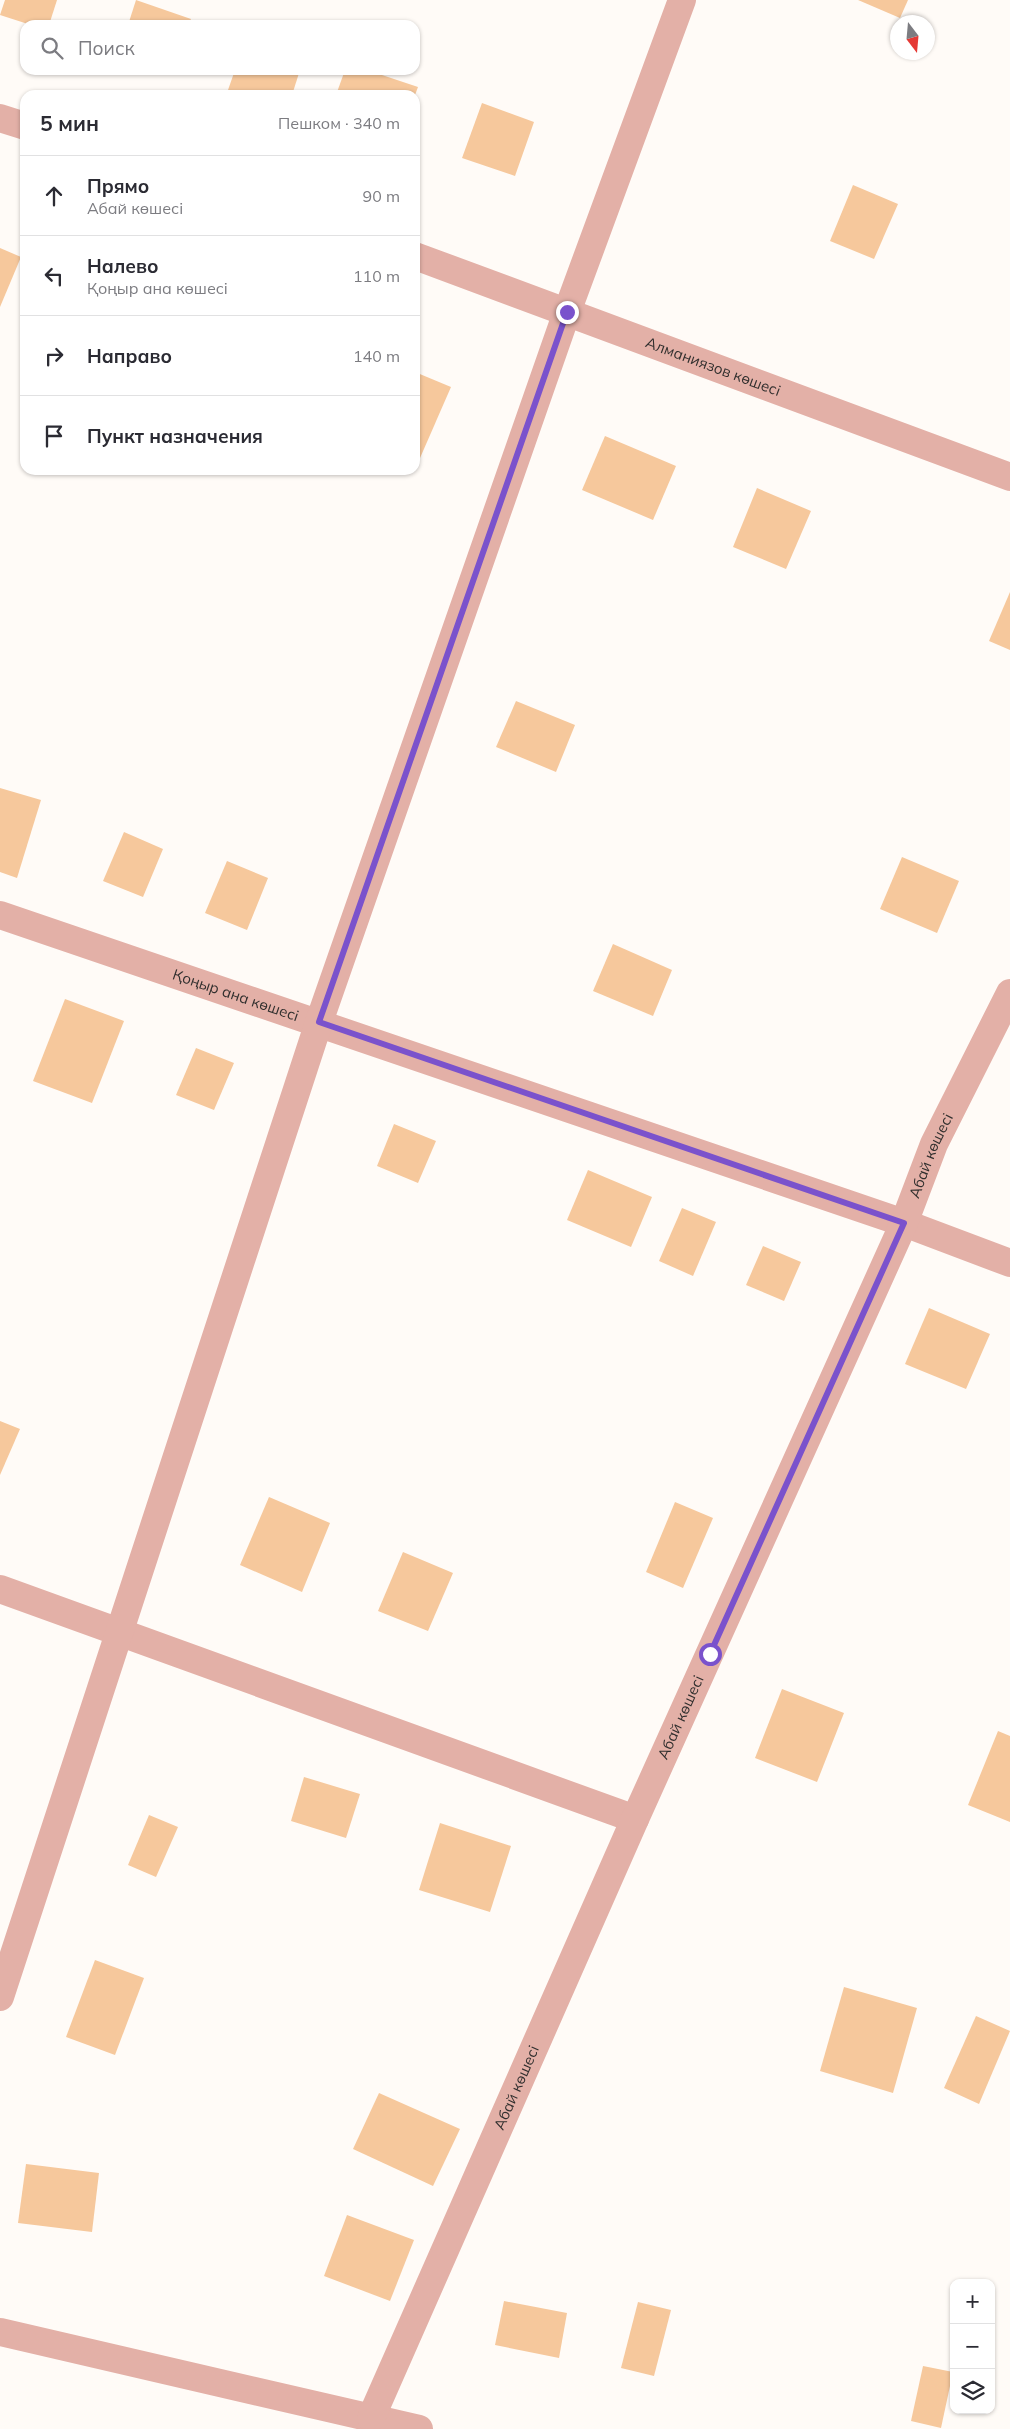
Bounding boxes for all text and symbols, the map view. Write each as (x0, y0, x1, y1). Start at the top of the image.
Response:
north arrow (890, 15, 935, 60)
search box (20, 20, 420, 75)
icon: search (38, 34, 66, 62)
text: Поиск (78, 36, 135, 60)
text: 5 мин (40, 110, 99, 136)
text: Пешком · 340 m (278, 113, 400, 133)
text: Прямо (87, 174, 149, 198)
icon: ahead (40, 182, 68, 210)
text: 90 m (363, 186, 400, 206)
text: Абай көшесі (87, 198, 183, 218)
text: Налево (87, 254, 159, 278)
icon: left (40, 262, 68, 290)
text: 110 m (353, 266, 400, 286)
text: Қоңыр ана көшесі (87, 278, 228, 298)
route end (556, 301, 579, 324)
street label: Алманиязов көшесі (643, 333, 783, 400)
icon: right (40, 342, 68, 370)
text: Направо (87, 344, 172, 368)
text: 140 m (353, 346, 400, 366)
icon: arrive (40, 422, 68, 450)
text: Пункт назначения (87, 424, 263, 448)
street label: Қоңыр ана көшесі (170, 965, 301, 1025)
street label: Абай көшесі (904, 1110, 957, 1201)
route start (699, 1643, 722, 1666)
street label: Абай көшесі (653, 1672, 708, 1762)
street label: Абай көшесі (489, 2042, 543, 2133)
map controls (950, 2279, 995, 2414)
button: + (950, 2279, 995, 2324)
button: − (950, 2324, 995, 2369)
button: layers (950, 2369, 995, 2414)

